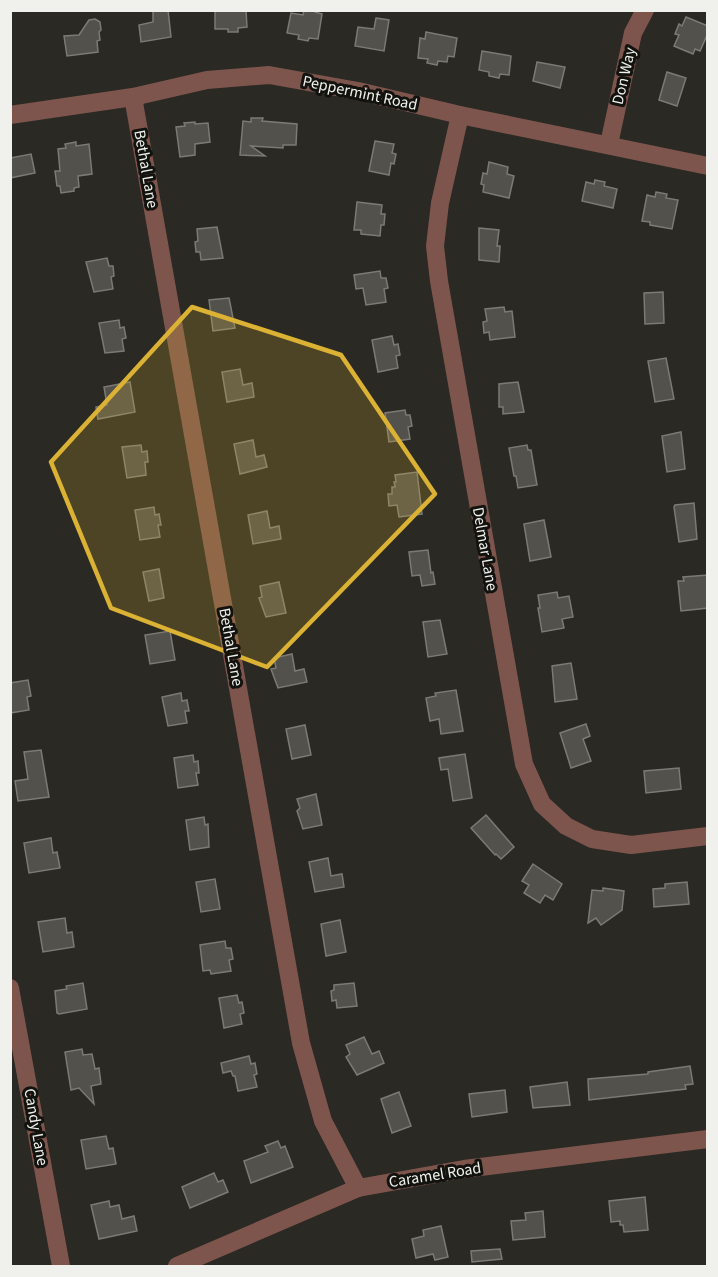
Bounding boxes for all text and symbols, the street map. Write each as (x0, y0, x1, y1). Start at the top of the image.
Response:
street label: Don Way (607, 45, 641, 107)
street label: Peppermint Road (301, 70, 419, 116)
street label: Bethal Lane (128, 128, 164, 210)
street label: Delmar Lane (467, 505, 503, 593)
street label: Bethal Lane (213, 606, 249, 688)
street label: Candy Lane (18, 1087, 54, 1167)
street label: Caramel Road (387, 1157, 483, 1193)

